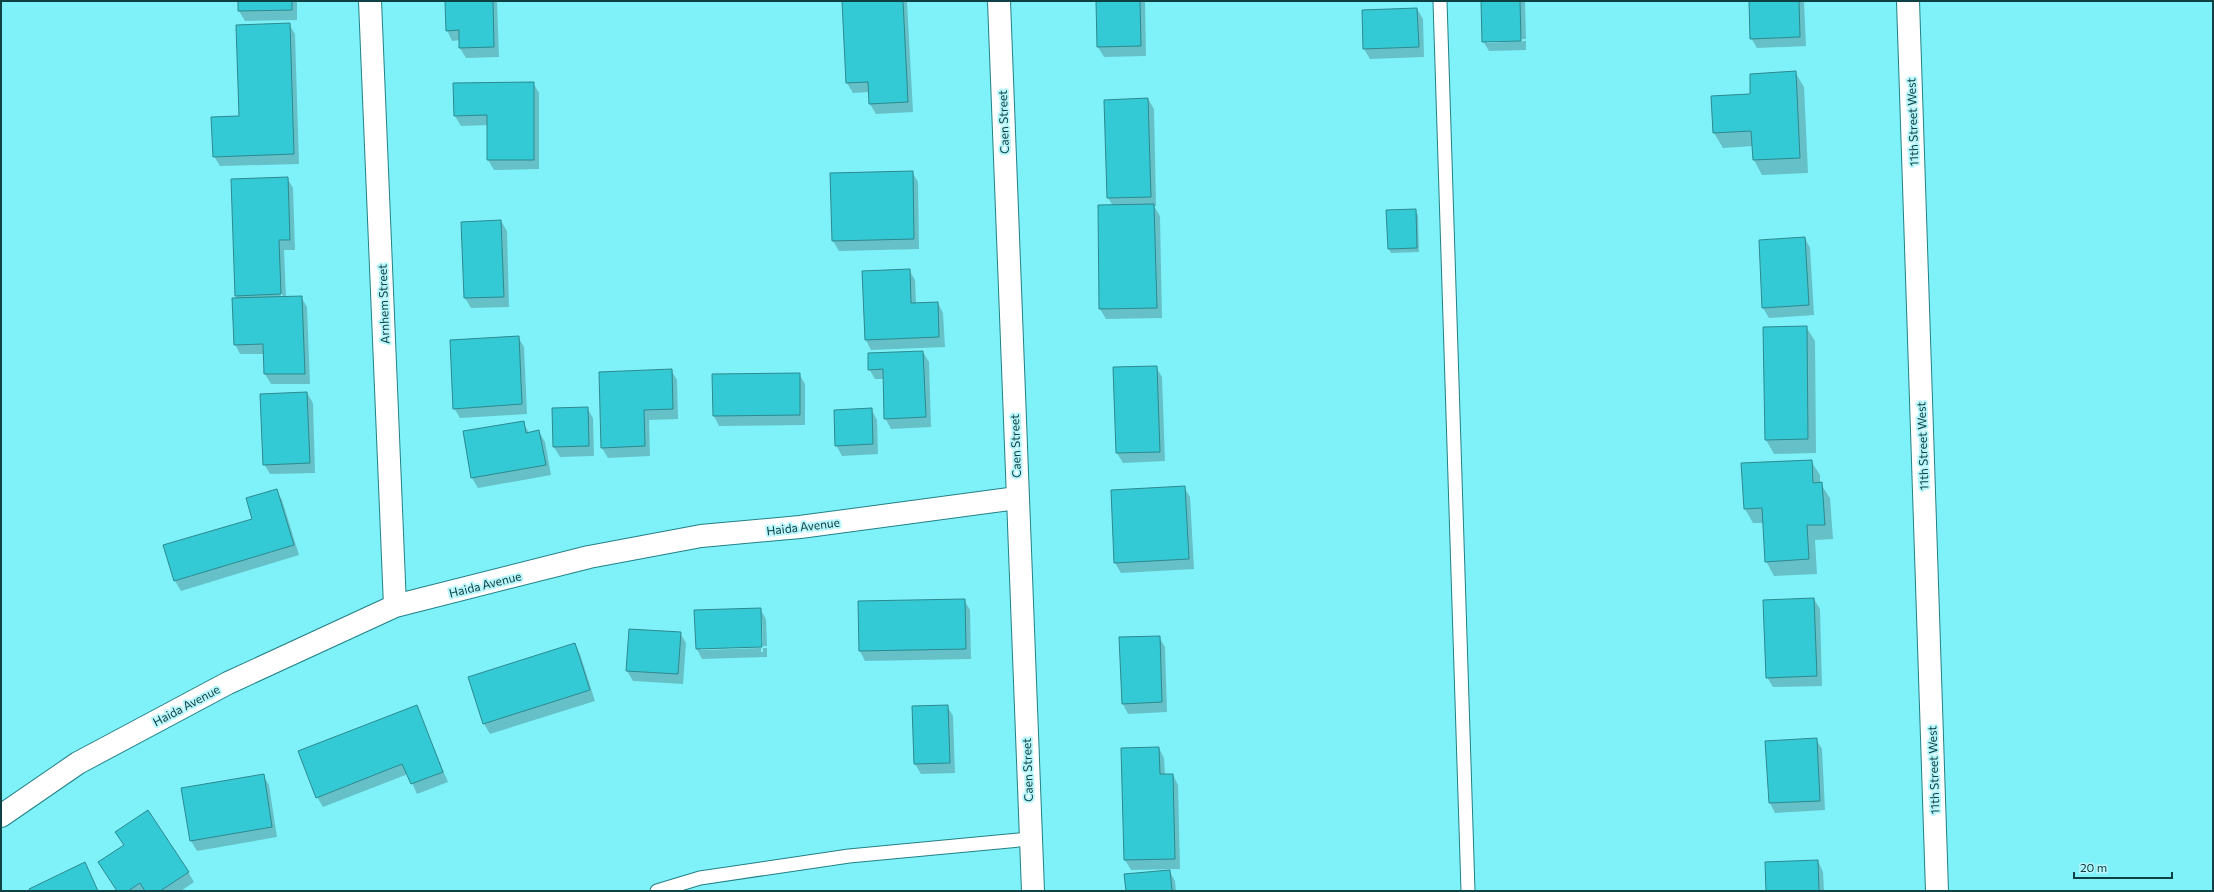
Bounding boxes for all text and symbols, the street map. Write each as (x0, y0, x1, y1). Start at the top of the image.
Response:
street label: 11th Street West (1903, 77, 1921, 167)
street label: Caen Street (995, 90, 1011, 154)
street label: Arnhem Street (375, 264, 391, 344)
street label: 11th Street West (1913, 401, 1931, 491)
street label: Caen Street (1007, 414, 1023, 478)
street label: Haida Avenue (765, 515, 841, 537)
street label: Haida Avenue (447, 568, 523, 600)
street label: Haida Avenue (150, 681, 222, 729)
street label: 11th Street West (1924, 725, 1942, 815)
street label: Caen Street (1019, 738, 1035, 802)
scale bar (2074, 854, 2172, 880)
text: 20 m (2080, 860, 2107, 874)

